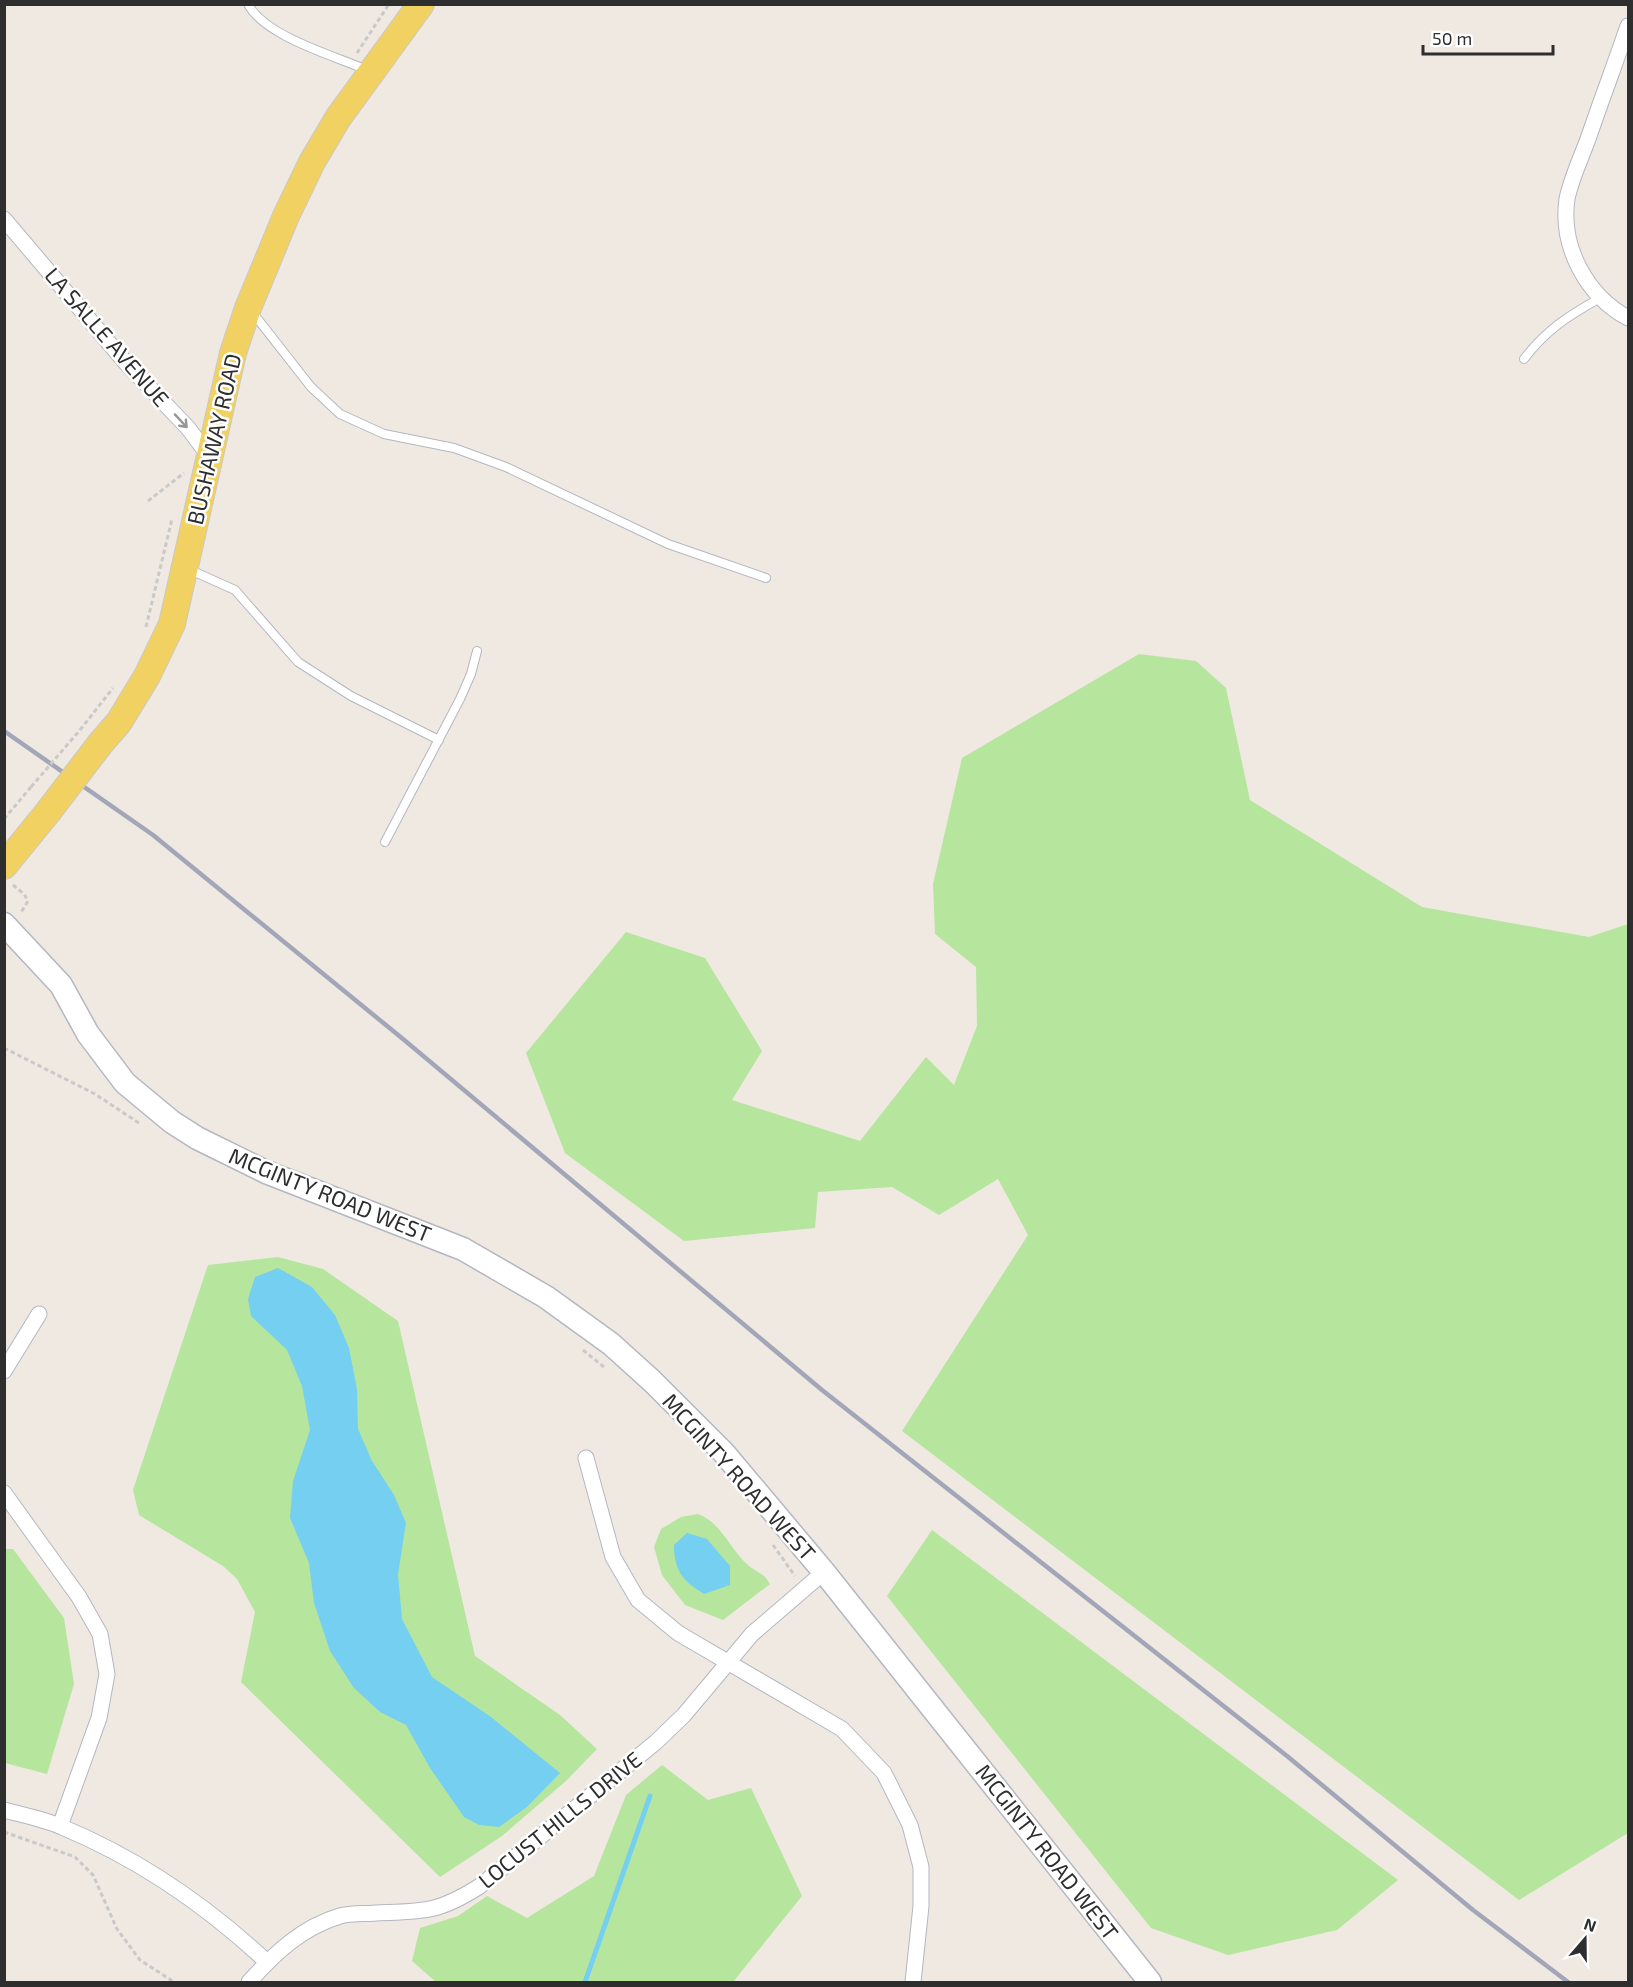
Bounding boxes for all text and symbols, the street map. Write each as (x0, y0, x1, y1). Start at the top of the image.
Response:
scale bar (1423, 18, 1554, 56)
text: 50 m (1432, 27, 1472, 49)
street label: LA SALLE AVENUE (40, 261, 175, 411)
street label: BUSHAWAY ROAD (181, 351, 245, 527)
one-way arrow (174, 413, 188, 428)
street label: MCGINTY ROAD WEST (225, 1142, 435, 1247)
street label: MCGINTY ROAD WEST (658, 1387, 822, 1565)
street label: LOCUST HILLS DRIVE (473, 1745, 646, 1893)
street label: MCGINTY ROAD WEST (971, 1758, 1125, 1945)
north arrow (1555, 1909, 1615, 1969)
text: N (1582, 1914, 1599, 1935)

